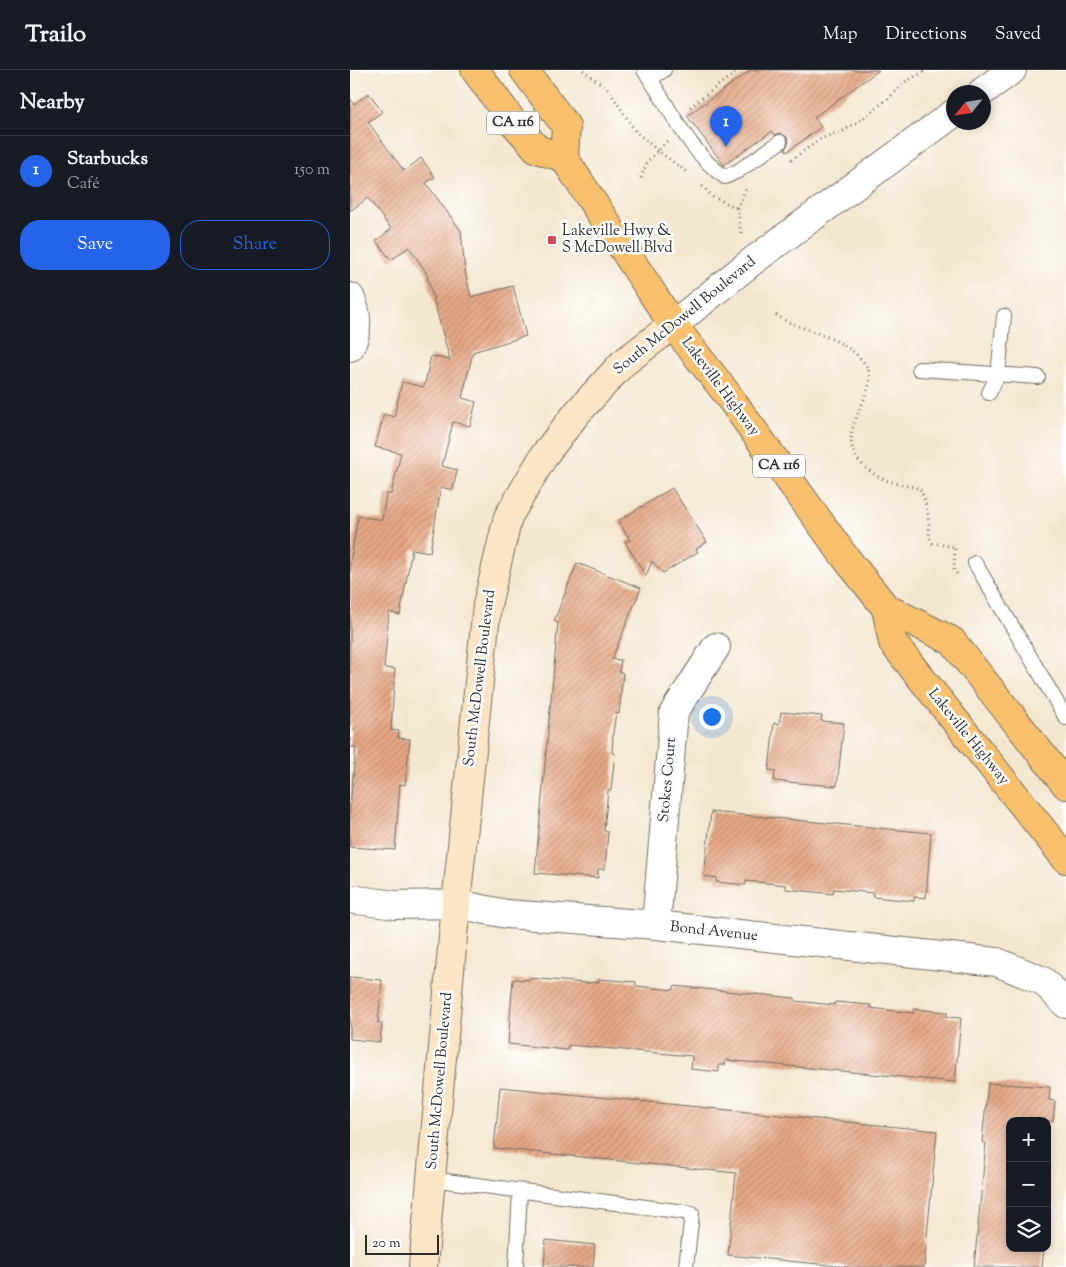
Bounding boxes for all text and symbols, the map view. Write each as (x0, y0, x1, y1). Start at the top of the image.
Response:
text: Trailo (25, 18, 86, 52)
text: Map (823, 22, 858, 48)
text: Directions (886, 22, 967, 48)
text: Saved (995, 22, 1041, 48)
north arrow (946, 85, 991, 130)
text: Nearby (20, 88, 85, 118)
pin: 1 (710, 106, 742, 147)
road number: CA 116 (487, 112, 539, 134)
text: Starbucks (67, 146, 148, 173)
text: 1 (33, 159, 39, 182)
text: 150 m (294, 159, 330, 182)
text: Café (67, 173, 100, 196)
button: Save (20, 220, 170, 270)
button: Share (180, 220, 330, 270)
place label: Lakeville Hwy & S McDowell Blvd (562, 221, 673, 259)
marker: Lakeville Hwy & S McDowell Blvd (546, 234, 558, 246)
street label: South McDowell Boulevard (609, 252, 761, 380)
street label: Lakeville Highway (676, 333, 764, 441)
road number: CA 116 (753, 454, 805, 478)
street label: South McDowell Boulevard (459, 588, 501, 768)
street label: Lakeville Highway (923, 684, 1014, 790)
your location (699, 704, 725, 730)
street label: Stokes Court (654, 737, 682, 823)
street label: Bond Avenue (669, 917, 759, 947)
street label: South McDowell Boulevard (422, 991, 458, 1171)
map controls (1006, 1117, 1051, 1252)
button: + (1006, 1117, 1051, 1162)
button: − (1006, 1162, 1051, 1207)
button: layers (1006, 1207, 1051, 1252)
scale bar (365, 1232, 439, 1255)
text: 20 m (372, 1234, 401, 1254)

